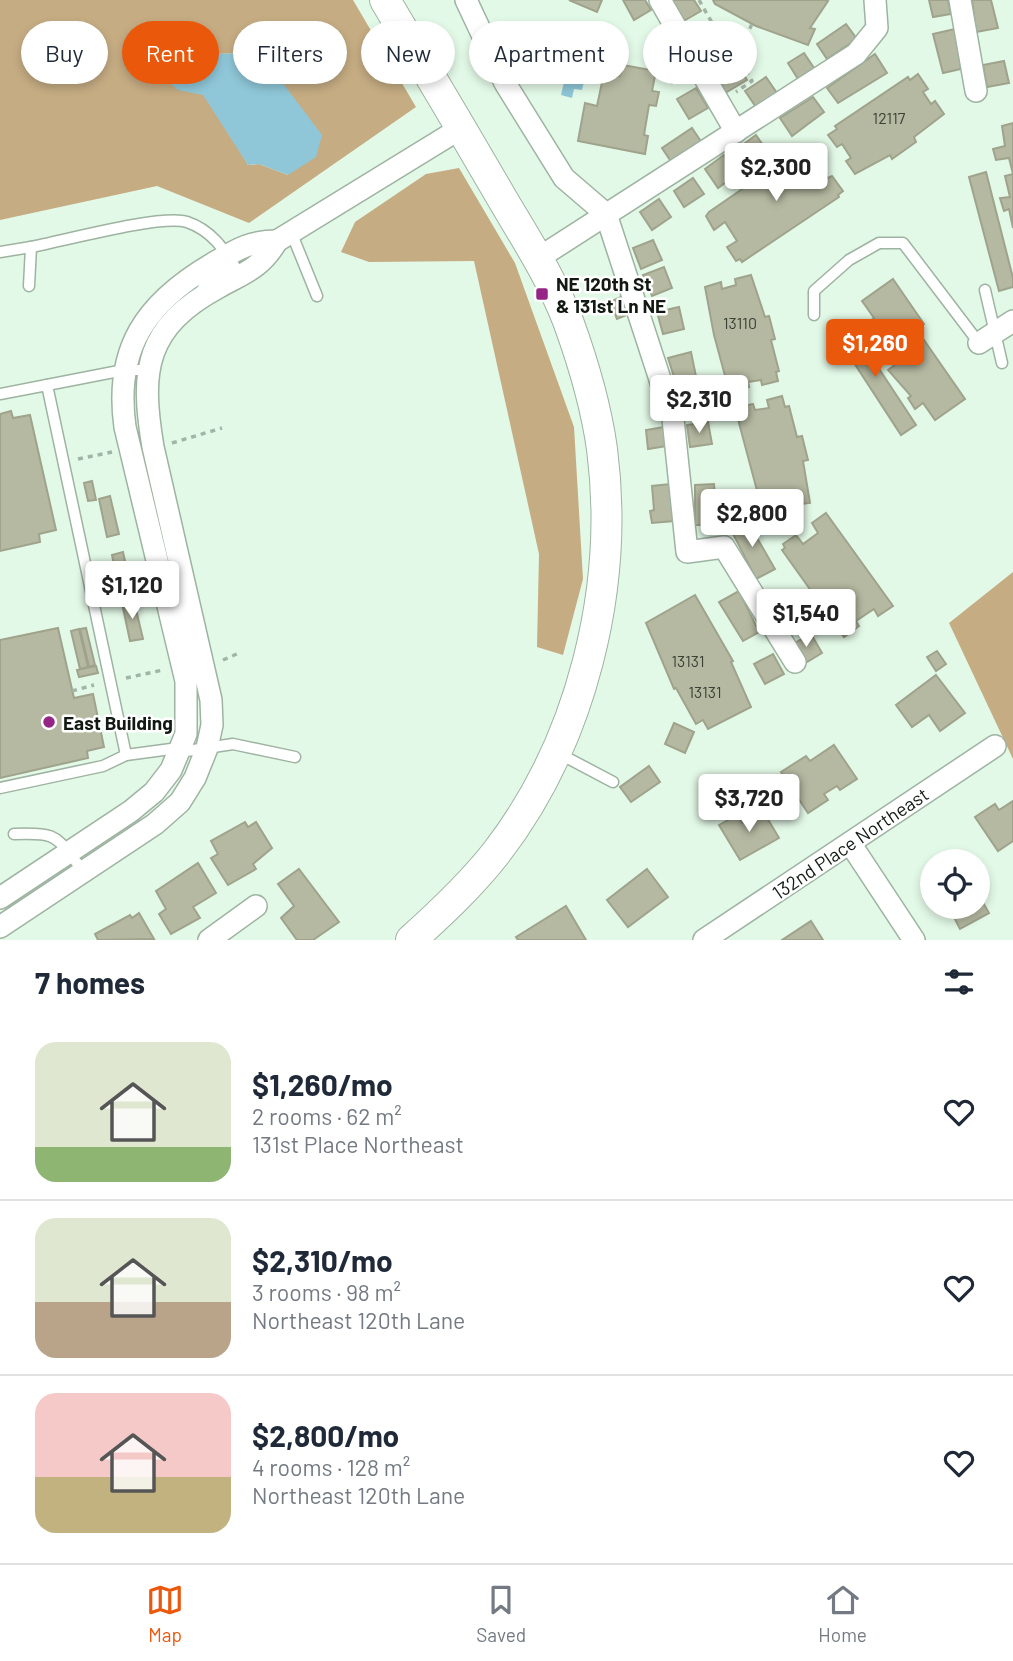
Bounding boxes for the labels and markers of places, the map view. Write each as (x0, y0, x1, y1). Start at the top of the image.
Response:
pin: $2,300 (719, 144, 833, 203)
place label: NE 120th St & 131st Ln NE (556, 272, 666, 317)
marker: NE 120th St & 131st Ln NE (534, 286, 550, 302)
pin: $1,260 (818, 320, 932, 379)
pin: $2,310 (642, 376, 756, 435)
pin: $2,800 (695, 490, 809, 549)
pin: $1,120 (75, 562, 189, 621)
pin: $1,540 (749, 590, 863, 649)
place label: East Building (63, 711, 173, 734)
marker: East Building (41, 714, 57, 730)
pin: $3,720 (692, 774, 806, 834)

